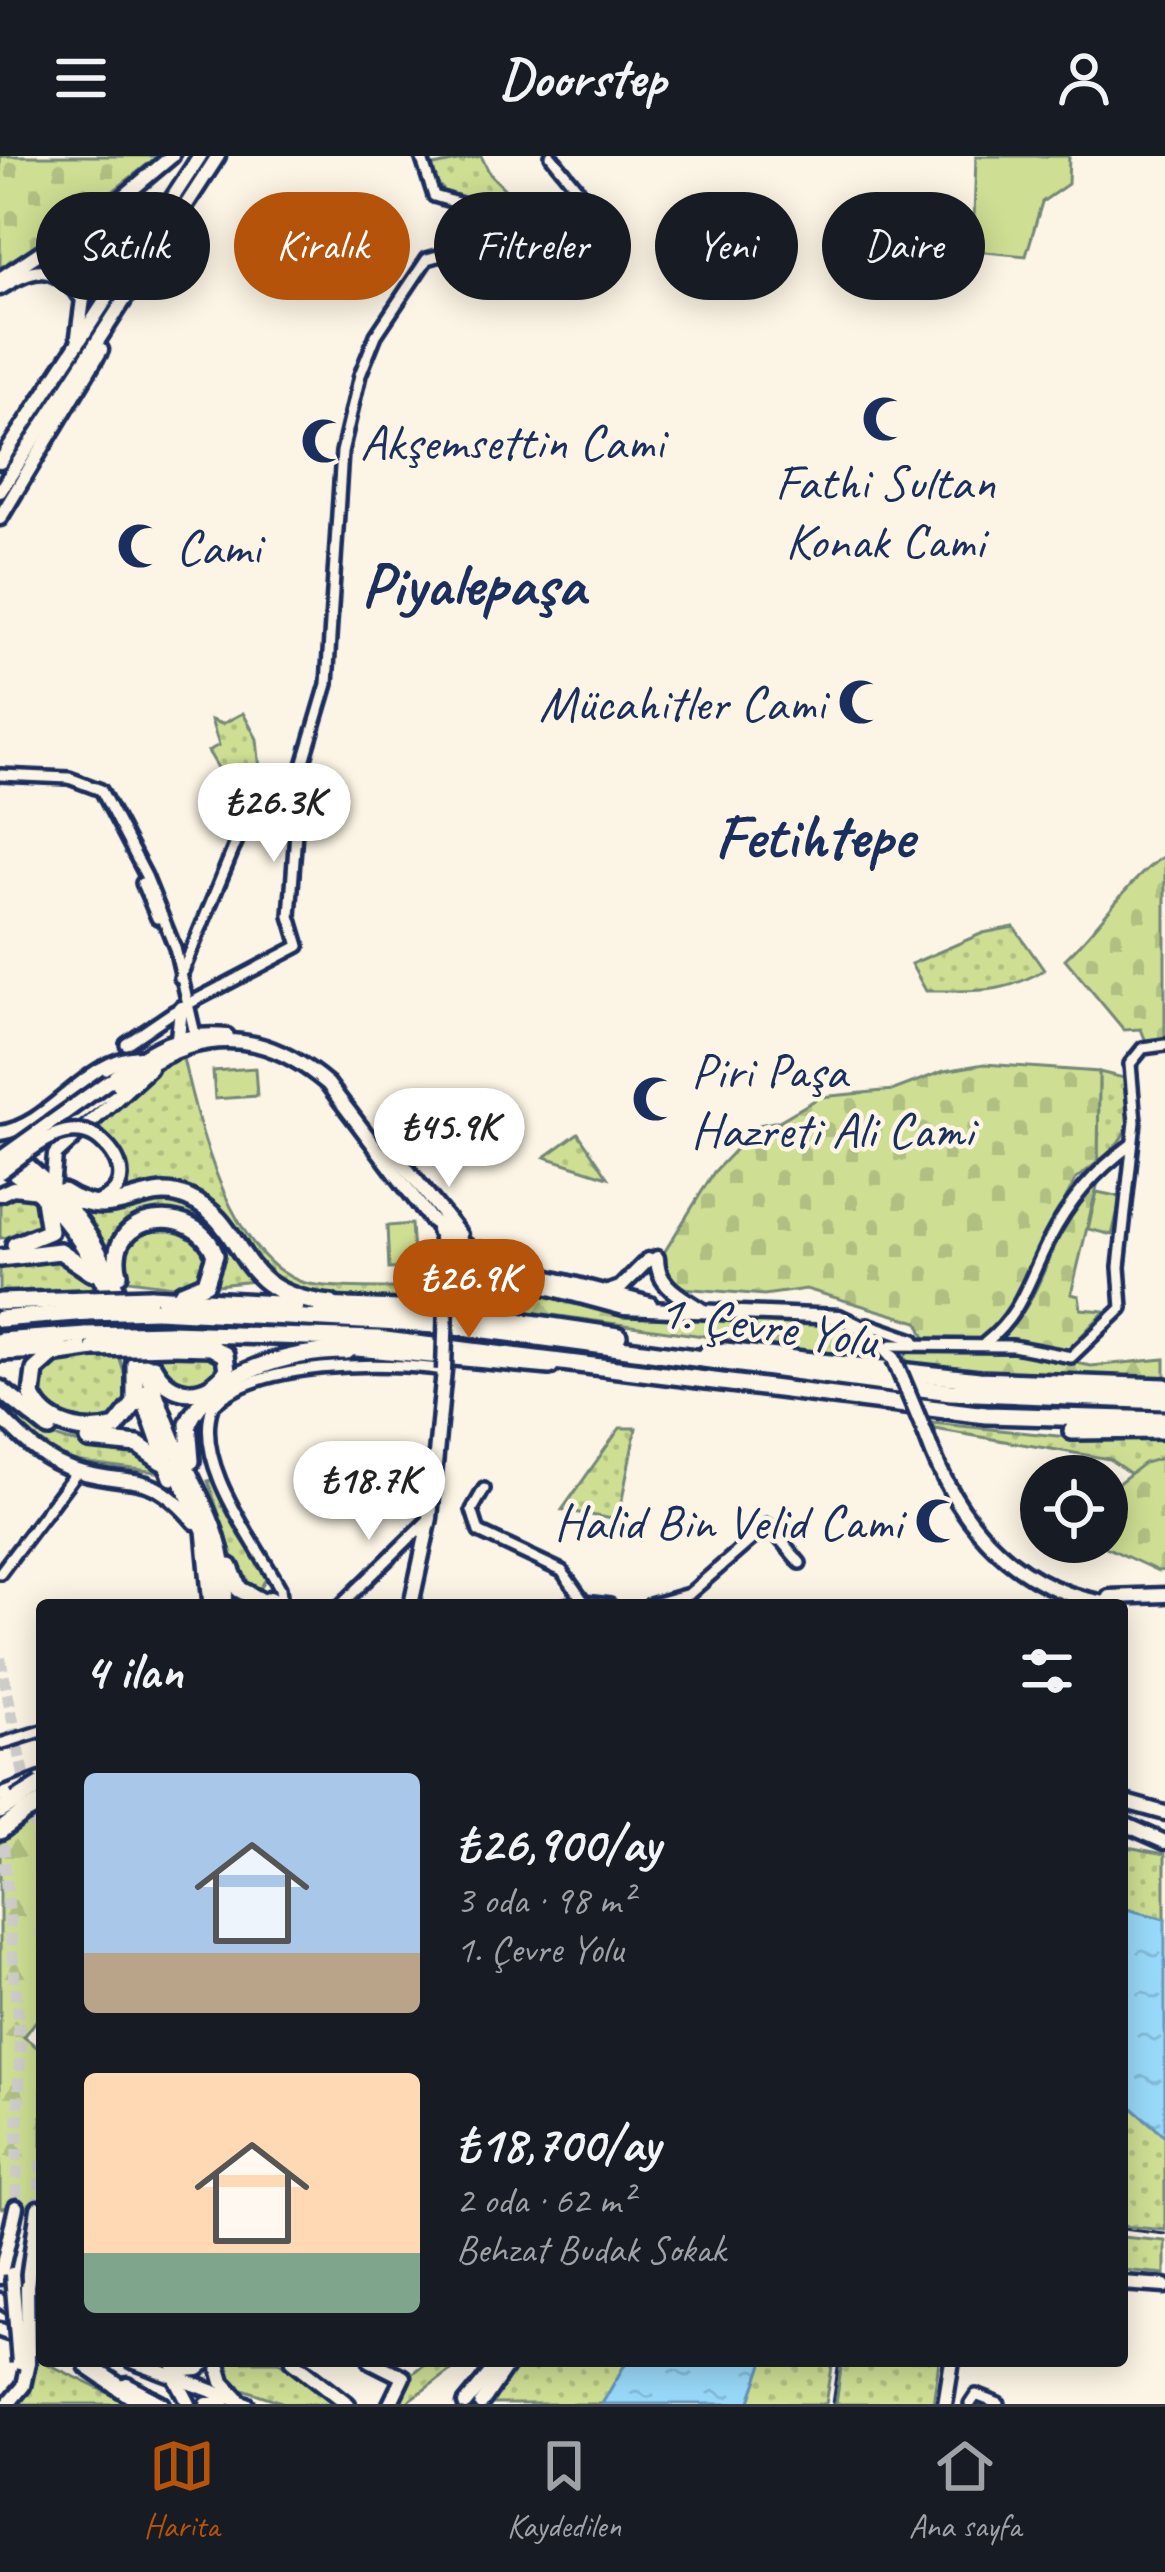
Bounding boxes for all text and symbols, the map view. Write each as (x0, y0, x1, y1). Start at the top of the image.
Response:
text: Doorstep (500, 44, 666, 112)
icon: menu (48, 45, 114, 111)
icon: person (1051, 45, 1117, 111)
chip: Satılık (36, 192, 210, 300)
chip: Kiralık (234, 192, 410, 300)
chip: Filtreler (434, 192, 631, 300)
chip: Yeni (655, 192, 798, 300)
chip: Daire (822, 192, 985, 300)
mosque icon: Fathi Sultan Konak Cami (860, 394, 910, 444)
place label: Akşemsettin Cami (360, 410, 669, 474)
mosque icon: Akşemsettin Cami (299, 416, 349, 466)
place label: Fathi Sultan Konak Cami (775, 450, 996, 573)
place label: Cami (176, 515, 266, 579)
mosque icon: Cami (115, 521, 165, 571)
district label: Piyalepaşa (361, 545, 590, 624)
place label: Mücahitler Cami (539, 671, 830, 735)
mosque icon: Mücahitler Cami (836, 677, 886, 727)
pin: ₺26.3K (176, 763, 372, 865)
text: ₺26.3K (225, 777, 323, 826)
district label: Fetihtepe (715, 797, 919, 876)
place label: Piri Paşa Hazreti Ali Cami (691, 1039, 980, 1162)
mosque icon: Piri Paşa Hazreti Ali Cami (630, 1074, 680, 1124)
pin: ₺45.9K (351, 1088, 547, 1190)
text: ₺45.9K (401, 1102, 497, 1151)
pin: ₺26.9K (371, 1239, 567, 1341)
text: ₺26.9K (420, 1253, 518, 1302)
street label: 1. Çevre Yolu (655, 1278, 884, 1372)
pin: ₺18.7K (271, 1441, 467, 1543)
text: ₺18.7K (320, 1455, 418, 1504)
map controls (1020, 1455, 1128, 1563)
button: locate (1020, 1455, 1128, 1563)
place label: Halid Bin Velid Cami (554, 1490, 907, 1554)
mosque icon: Halid Bin Velid Cami (913, 1496, 963, 1546)
icon: filters (1014, 1638, 1080, 1704)
text: 4 ilan (84, 1639, 183, 1703)
text: ₺26,900/ay (456, 1812, 660, 1876)
icon: home (180, 1821, 324, 1965)
text: 3 oda · 98 m² (456, 1876, 633, 1925)
text: 1. Çevre Yolu (456, 1925, 623, 1974)
text: ₺18,700/ay (456, 2112, 660, 2176)
icon: home (180, 2121, 324, 2265)
text: 2 oda · 62 m² (456, 2176, 633, 2225)
text: Behzat Budak Sokak (456, 2225, 725, 2274)
tab: Harita (144, 2433, 219, 2547)
tab: Kaydedilen (507, 2433, 621, 2547)
tab: Ana sayfa (909, 2433, 1021, 2547)

